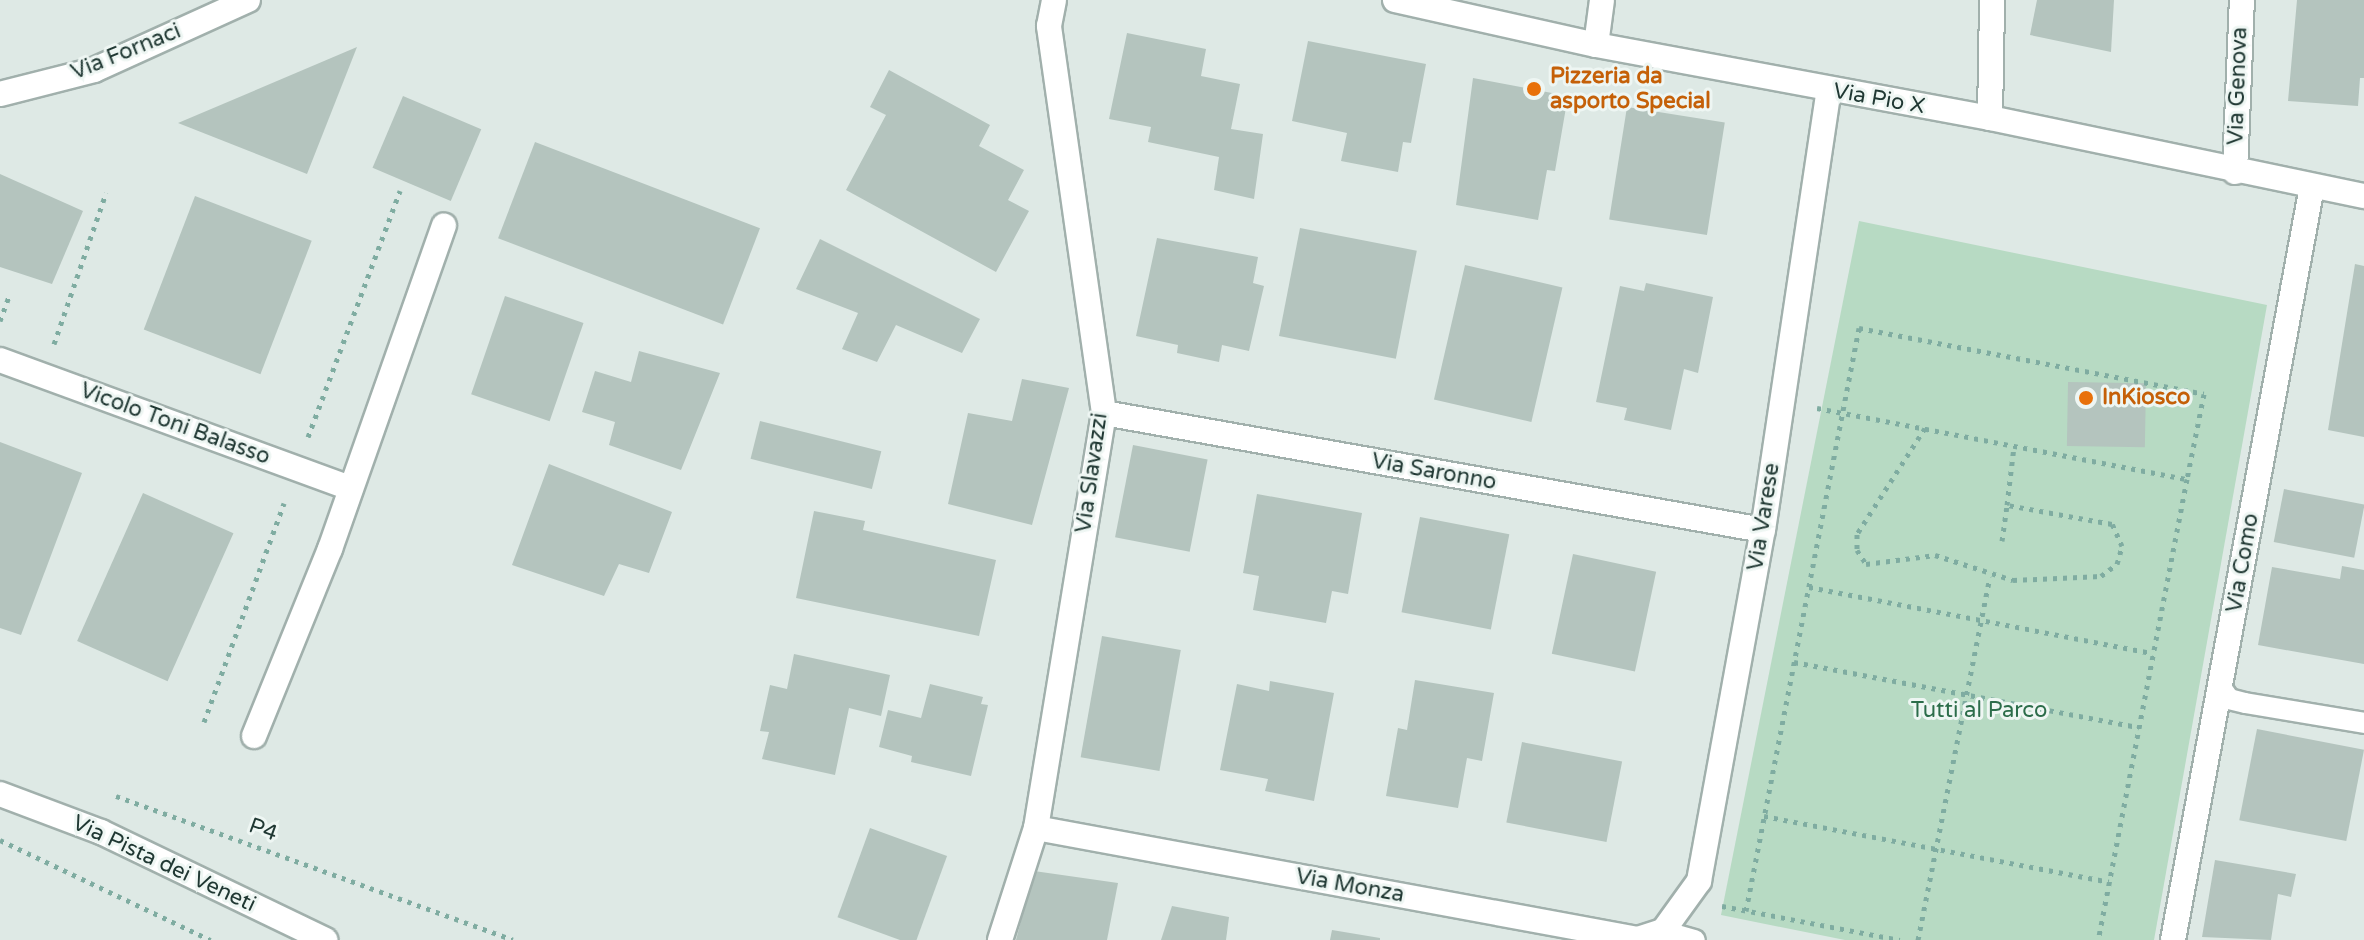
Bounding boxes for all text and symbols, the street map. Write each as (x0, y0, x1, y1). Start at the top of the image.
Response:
street label: Via Fornaci (67, 18, 185, 86)
street label: Via Genova (2223, 26, 2253, 146)
place label: Pizzeria da asporto Special (1550, 63, 1711, 114)
street label: Via Pio X (1831, 78, 1927, 120)
marker: Pizzeria da asporto Special (1525, 80, 1543, 98)
street label: Vicolo Toni Balasso (77, 377, 273, 471)
place label: InKiosco (2102, 385, 2190, 411)
marker: InKiosco (2077, 389, 2095, 407)
street label: Via Slavazzi (1071, 411, 1113, 535)
street label: Via Saronno (1370, 448, 1498, 496)
street label: Via Varese (1742, 461, 1786, 573)
street label: Via Como (2221, 511, 2265, 615)
park label: Tutti al Parco (1911, 698, 2047, 724)
street label: Via Pista dei Veneti (68, 810, 260, 918)
street label: P4 (245, 813, 281, 847)
street label: Via Monza (1294, 863, 1406, 909)

